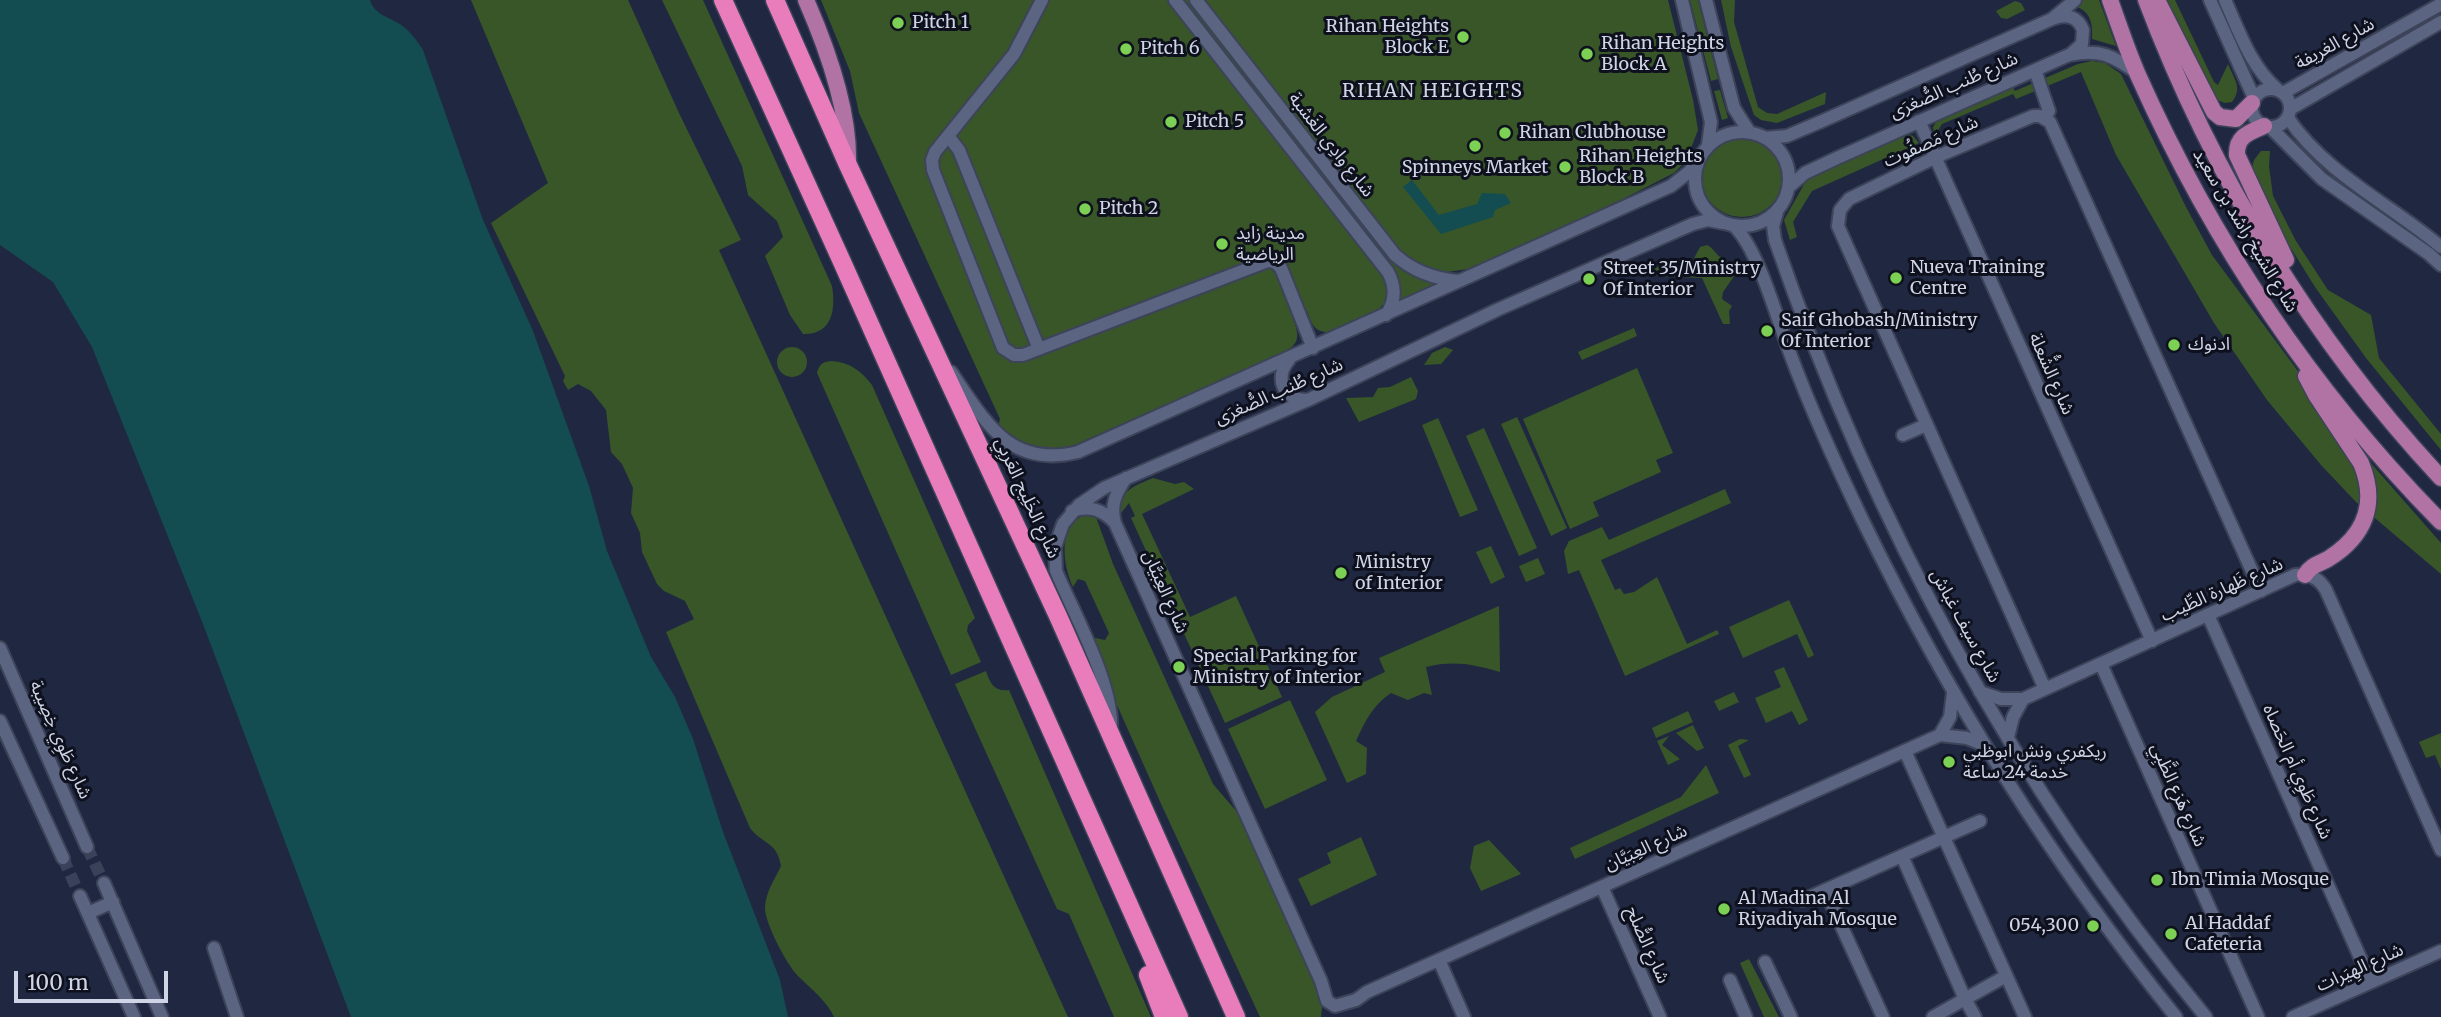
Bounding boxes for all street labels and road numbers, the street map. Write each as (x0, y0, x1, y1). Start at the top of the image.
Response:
street label: شارع الغريفة (2292, 13, 2378, 75)
street label: شارع طُنب الصُّغرَى (1887, 48, 2021, 124)
street label: شارع وادِي الغَشبة (1283, 88, 1379, 202)
street label: شارع مَصفُوت (1880, 112, 1982, 172)
street label: شارع الشيخ راشد بن سعيد (2188, 145, 2302, 317)
street label: شارع الشُّعلة (2023, 330, 2079, 418)
street label: شارع طُنب الصُّغرَى (1212, 354, 1346, 430)
street label: شارع الخَلِيج العَربِي (990, 434, 1064, 562)
street label: شارع العِبَيَّان (1137, 547, 1193, 637)
street label: شارع ظَهارة الطِّيب (2158, 553, 2286, 627)
street label: شارع سيف غباش (1925, 565, 2005, 687)
street label: شارع طَوِي خِصِيبة (24, 677, 96, 803)
street label: شارع طَوِي أم الحَصاه (2258, 701, 2336, 843)
street label: شارع هَزع الظَّبِي (2145, 740, 2211, 850)
street label: شارع العِبَيَّان (1601, 820, 1691, 876)
street label: شارع الصُّلح (1620, 903, 1674, 987)
street label: شارع الهِيَرات (2313, 939, 2407, 997)

